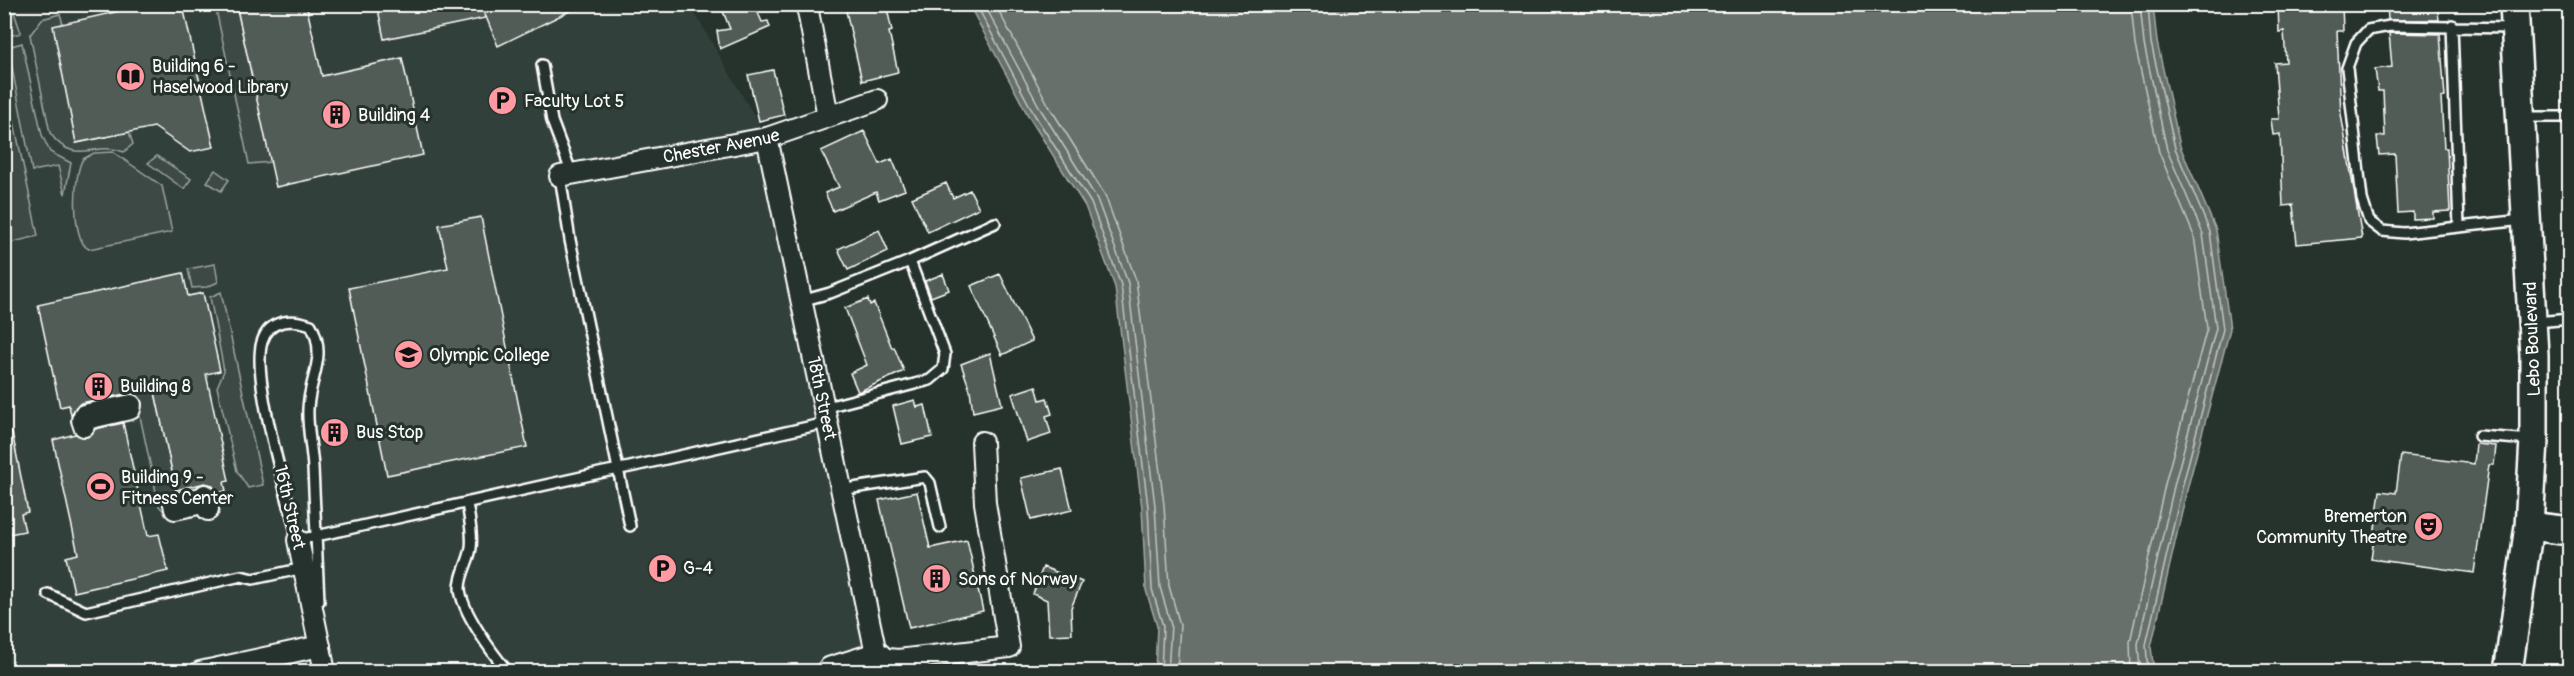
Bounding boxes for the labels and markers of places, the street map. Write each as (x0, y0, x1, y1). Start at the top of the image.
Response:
place label: Building 6 - Haselwood Library (152, 55, 289, 99)
library icon: Building 6 - Haselwood Library (115, 60, 147, 92)
parking icon: Faculty Lot 5 (487, 85, 519, 117)
place label: Faculty Lot 5 (524, 90, 624, 113)
building icon: Building 4 (321, 99, 353, 131)
place label: Building 4 (358, 104, 431, 127)
school or university icon: Olympic College (392, 339, 424, 371)
place label: Olympic College (429, 344, 549, 367)
building icon: Building 8 (83, 370, 115, 402)
place label: Building 8 (120, 375, 191, 398)
building icon: Bus Stop (319, 416, 351, 448)
place label: Bus Stop (356, 421, 423, 444)
place label: Building 9 - Fitness Center (121, 466, 234, 510)
sports icon: Building 9 - Fitness Center (84, 471, 116, 503)
place label: Bremerton Community Theatre (2256, 505, 2407, 549)
theatre icon: Bremerton Community Theatre (2412, 510, 2444, 542)
parking icon: G-4 (646, 552, 678, 584)
place label: G-4 (683, 557, 714, 580)
building icon: Sons of Norway (921, 563, 953, 595)
place label: Sons of Norway (958, 568, 1077, 591)

